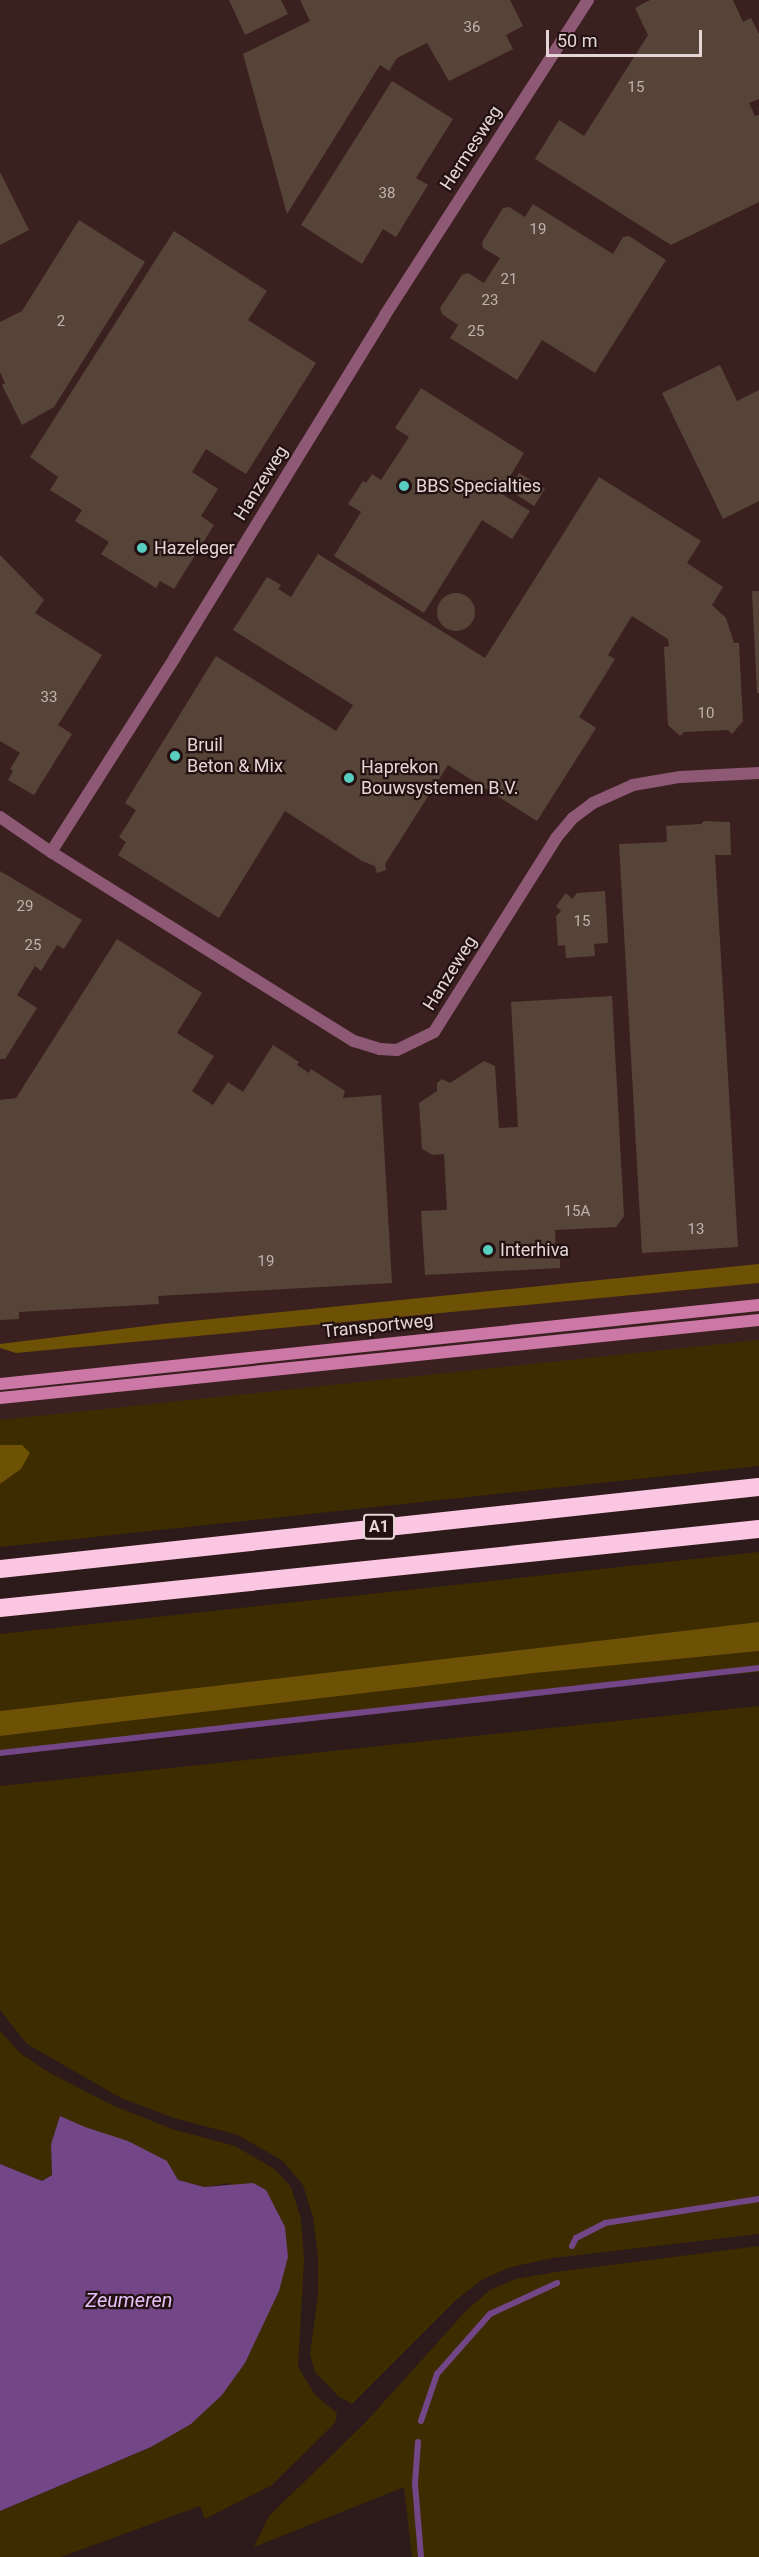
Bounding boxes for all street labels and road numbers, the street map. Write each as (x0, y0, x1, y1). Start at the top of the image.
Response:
street label: Hermesweg (436, 102, 506, 194)
street label: Hanzeweg (230, 442, 292, 524)
street label: Hanzeweg (419, 932, 481, 1014)
street label: Transportweg (322, 1309, 434, 1343)
road number: A1 (362, 1514, 395, 1540)

